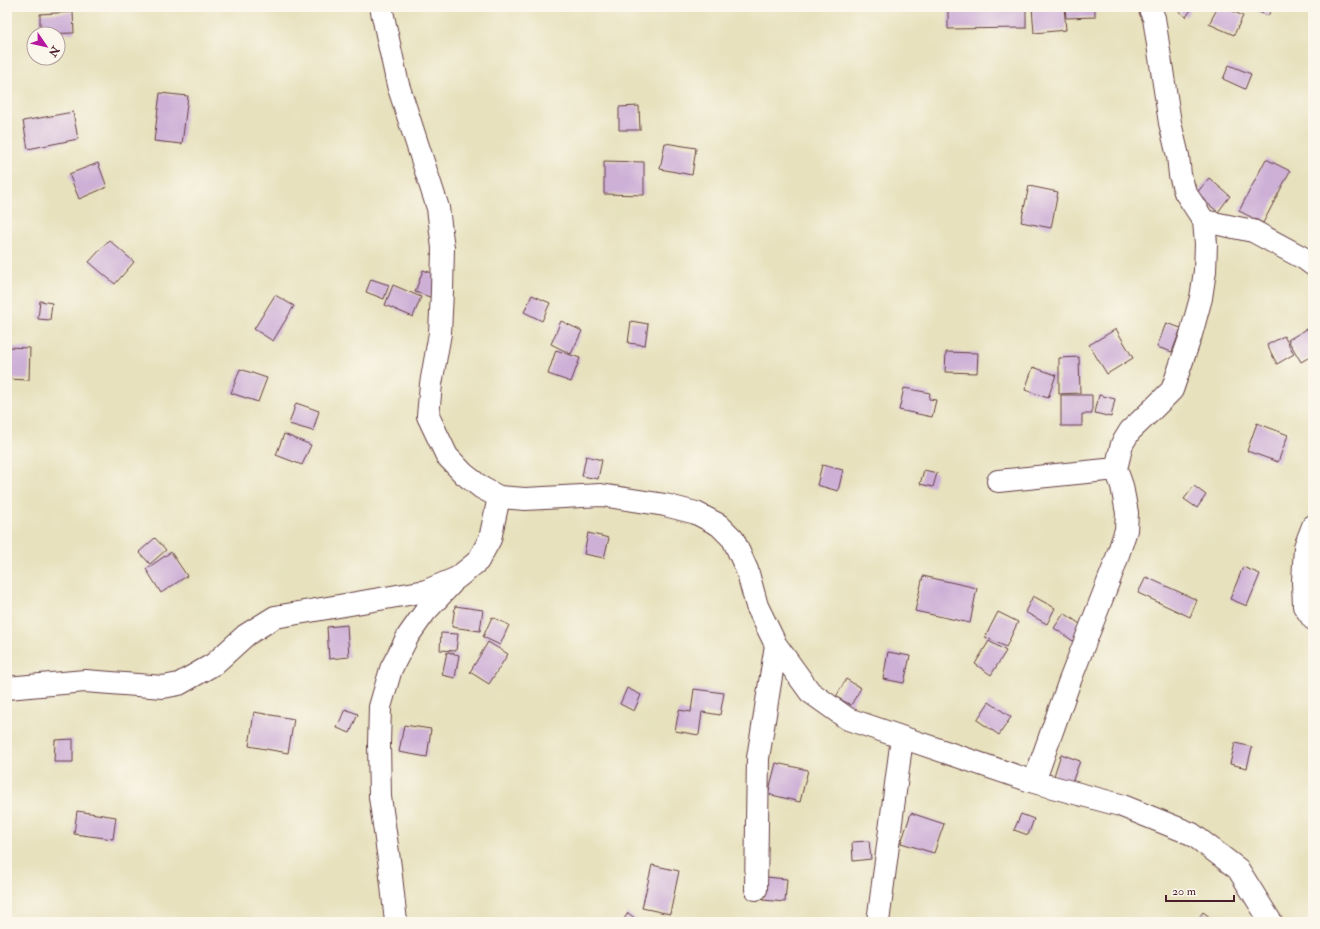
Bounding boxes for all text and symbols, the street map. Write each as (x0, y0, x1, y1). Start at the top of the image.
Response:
north arrow (26, 26, 66, 66)
text: N (45, 43, 63, 60)
scale bar (1166, 877, 1234, 903)
text: 20 m (1172, 884, 1197, 899)

